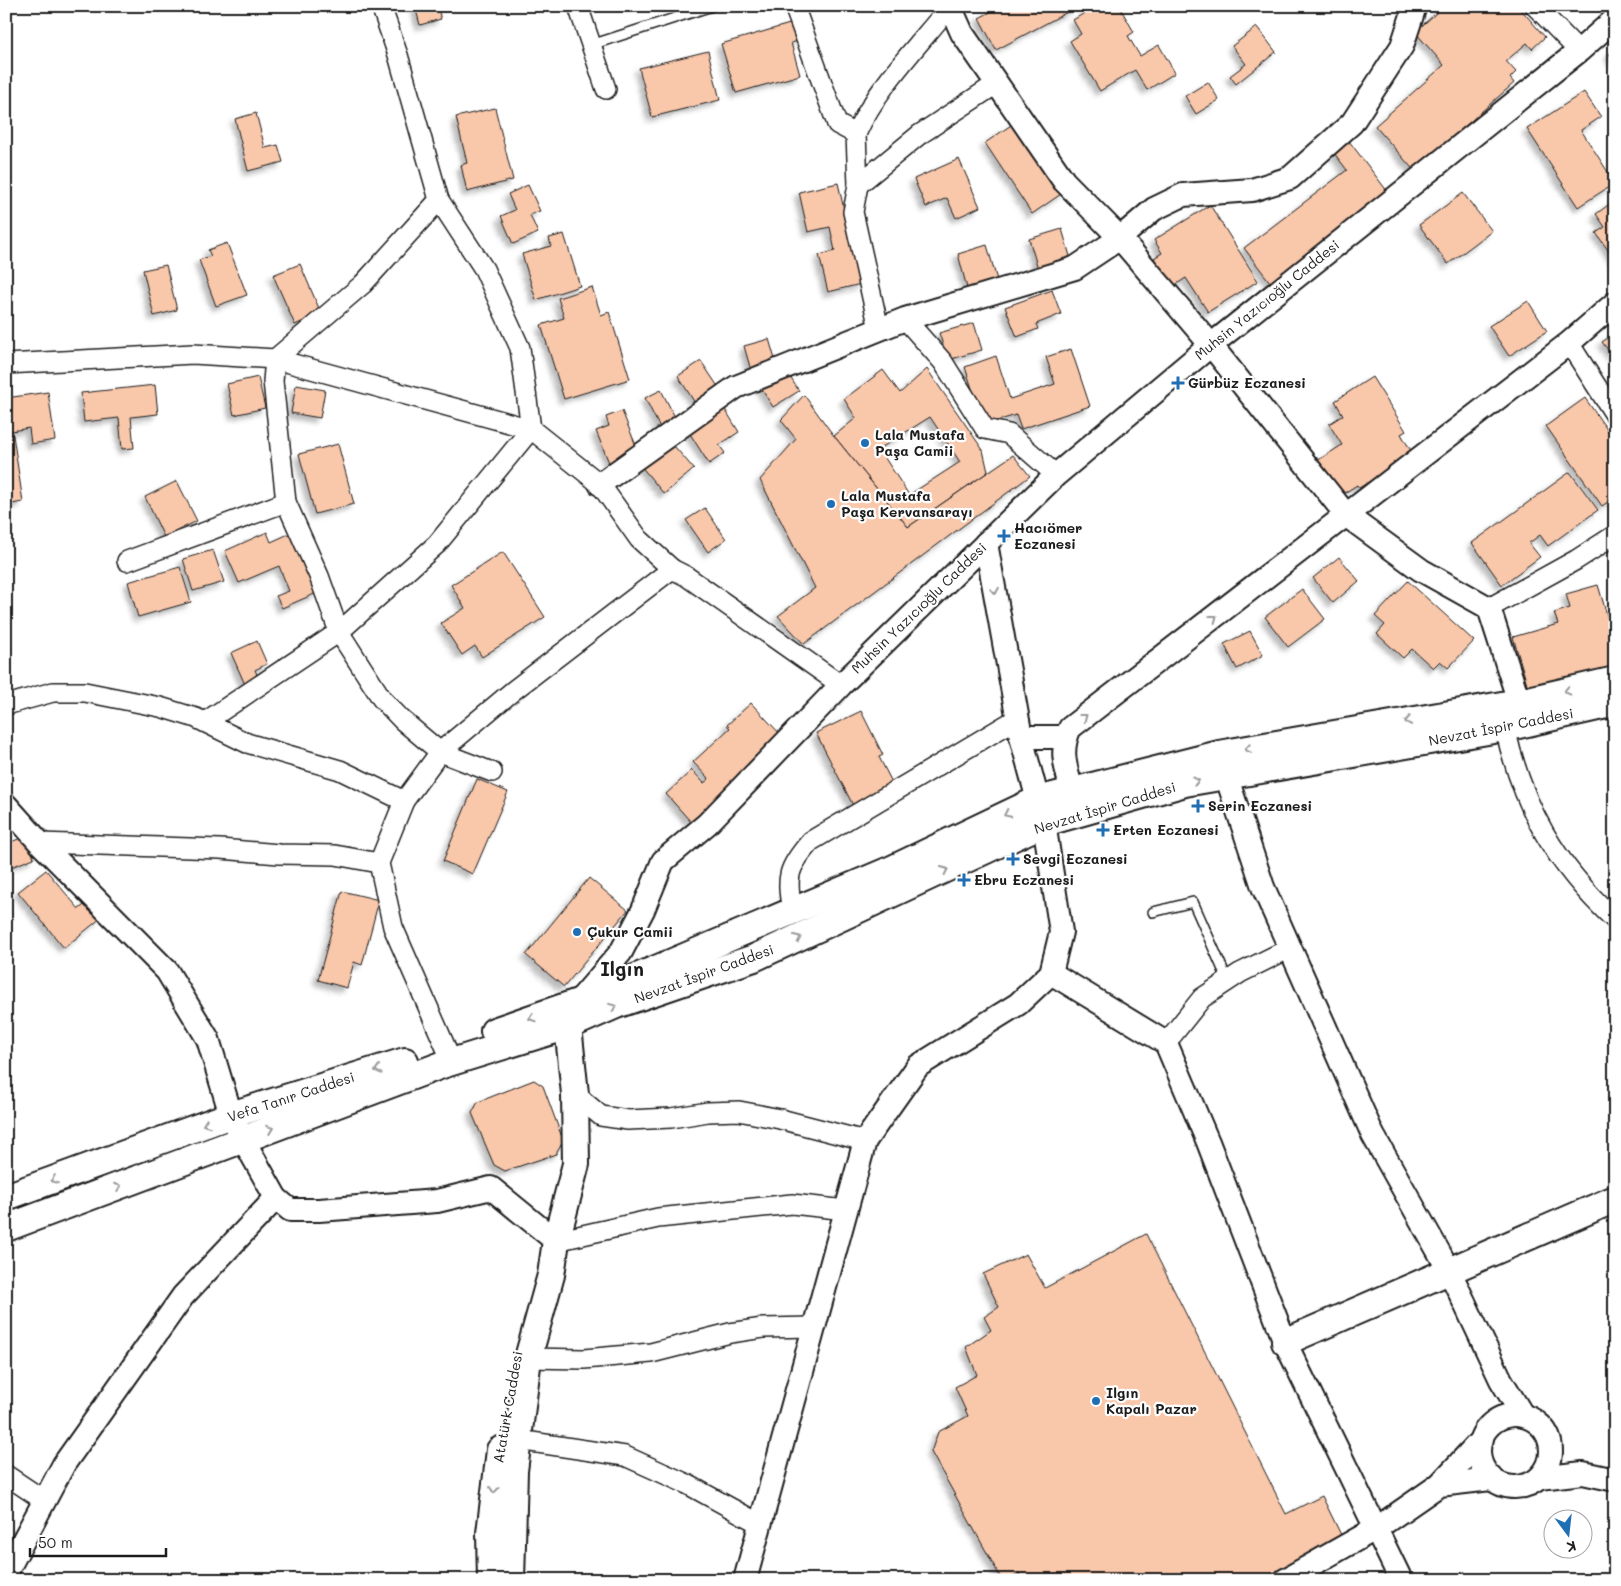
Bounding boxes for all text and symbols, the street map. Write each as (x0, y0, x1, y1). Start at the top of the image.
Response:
street label: Muhsin Yazıcıoğlu Caddesi (1190, 235, 1343, 364)
place label: Gürbüz Eczanesi (1188, 373, 1306, 392)
marker: Gürbüz Eczanesi (1172, 377, 1184, 389)
place label: Lala Mustafa Paşa Camii (875, 425, 965, 461)
marker: Lala Mustafa Paşa Camii (859, 437, 871, 449)
place label: Lala Mustafa Paşa Kervansarayı (841, 486, 973, 522)
marker: Lala Mustafa Paşa Kervansarayı (825, 498, 837, 510)
place label: Hacıömer Eczanesi (1014, 518, 1082, 553)
marker: Hacıömer Eczanesi (998, 530, 1010, 542)
street label: Muhsin Yazıcıoğlu Caddesi (847, 538, 990, 677)
one-way arrow (989, 587, 999, 596)
one-way arrow (1208, 615, 1217, 624)
one-way arrow (1563, 685, 1572, 696)
street label: Nevzat İspir Caddesi (1427, 703, 1575, 750)
one-way arrow (1078, 714, 1088, 723)
one-way arrow (1403, 716, 1412, 726)
one-way arrow (1243, 744, 1252, 754)
street label: Nevzat İspir Caddesi (1032, 777, 1178, 838)
one-way arrow (1192, 777, 1201, 787)
place label: Serin Eczanesi (1208, 796, 1312, 815)
marker: Serin Eczanesi (1192, 800, 1204, 812)
one-way arrow (1003, 808, 1012, 819)
place label: Erten Eczanesi (1113, 820, 1219, 839)
marker: Erten Eczanesi (1097, 824, 1109, 836)
place label: Sevgi Eczanesi (1023, 849, 1128, 868)
marker: Sevgi Eczanesi (1007, 853, 1019, 865)
one-way arrow (940, 865, 949, 876)
place label: Ebru Eczanesi (974, 870, 1074, 889)
marker: Ebru Eczanesi (958, 874, 970, 886)
place label: Çukur Camii (587, 922, 673, 941)
marker: Çukur Camii (571, 926, 583, 938)
one-way arrow (793, 934, 802, 945)
street label: Nevzat İspir Caddesi (631, 939, 776, 1008)
district label: Ilgın (600, 956, 644, 981)
one-way arrow (608, 1002, 616, 1012)
one-way arrow (528, 1012, 536, 1022)
one-way arrow (374, 1064, 382, 1074)
street label: Vefa Tanır Caddesi (225, 1067, 357, 1126)
one-way arrow (203, 1118, 211, 1128)
one-way arrow (265, 1125, 274, 1136)
one-way arrow (50, 1174, 58, 1184)
one-way arrow (113, 1183, 121, 1193)
street label: Atatürk Caddesi (488, 1349, 527, 1464)
place label: Ilgın Kapalı Pazar (1106, 1383, 1197, 1418)
marker: Ilgın Kapalı Pazar (1090, 1395, 1102, 1407)
one-way arrow (489, 1486, 500, 1494)
north arrow (1544, 1508, 1594, 1558)
scale bar (30, 1526, 166, 1558)
text: 50 m (38, 1532, 73, 1552)
text: K (1565, 1537, 1578, 1557)

